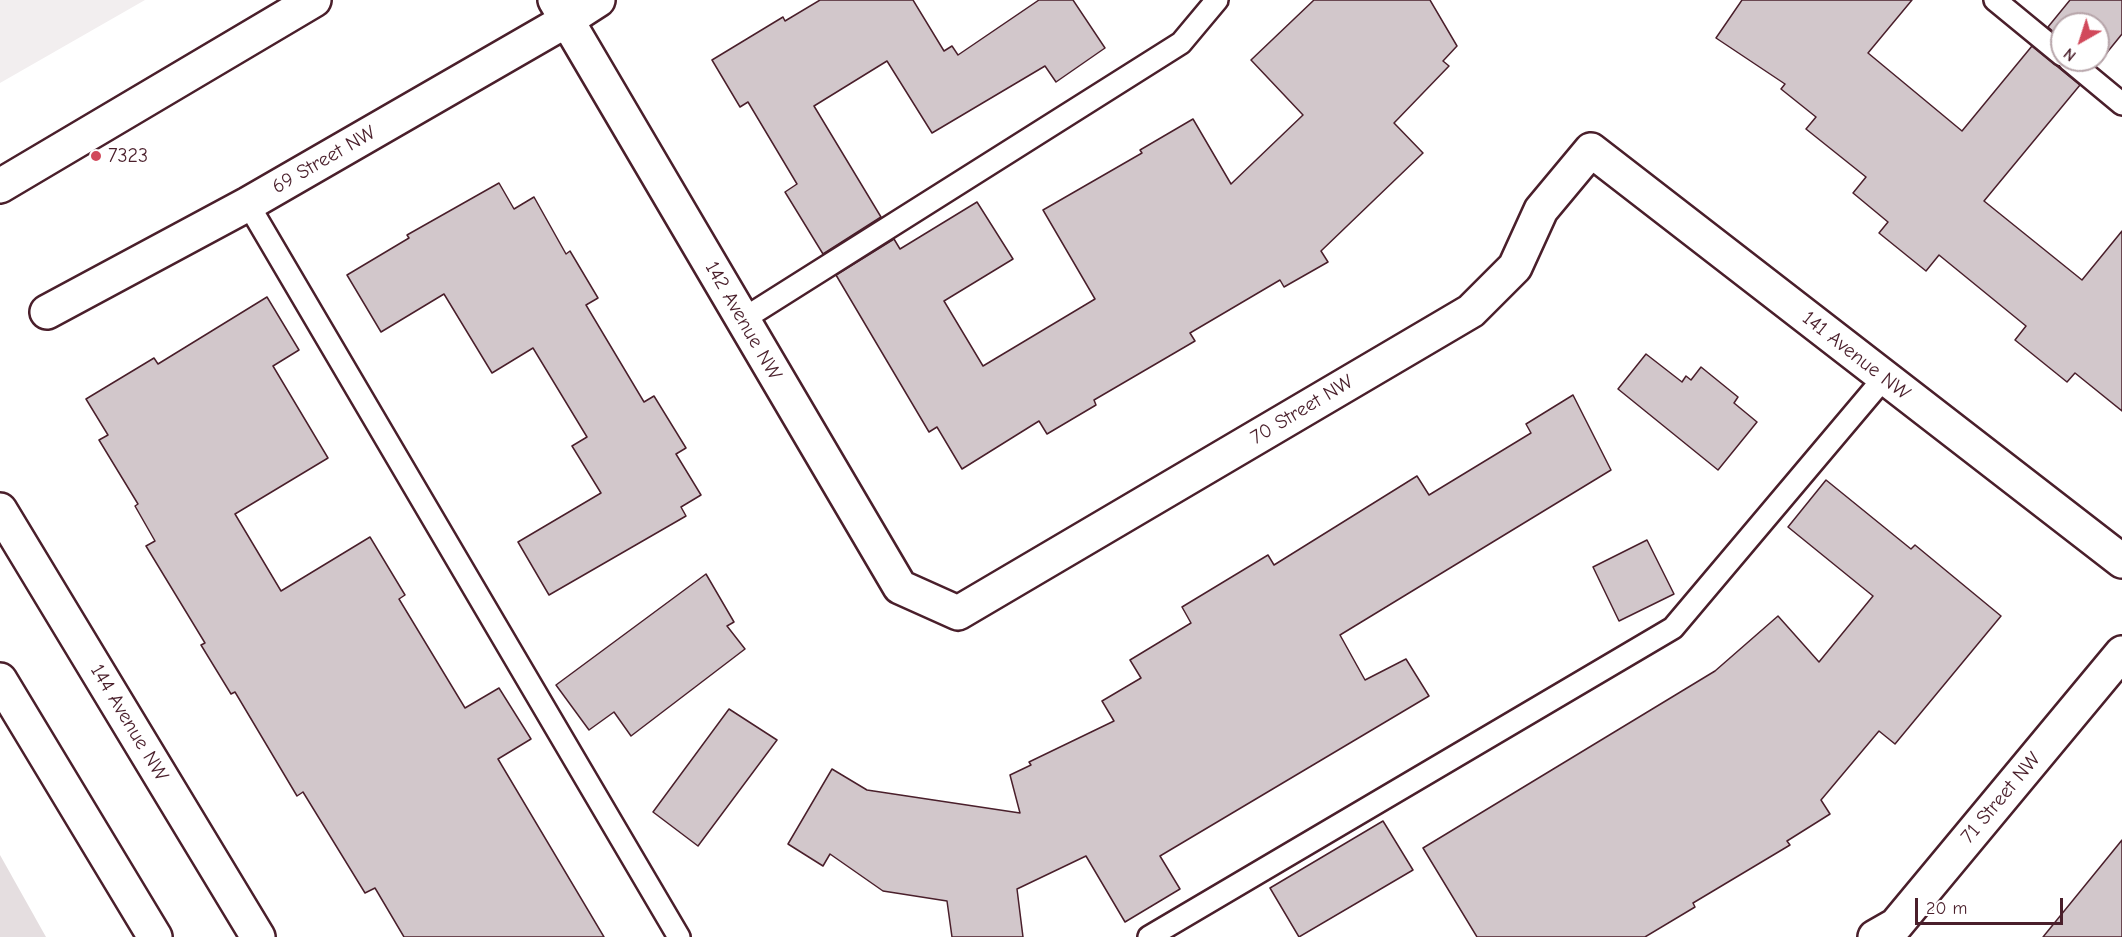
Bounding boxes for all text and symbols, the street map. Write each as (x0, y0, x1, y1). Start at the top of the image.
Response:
north arrow (2050, 12, 2110, 72)
text: N (2060, 44, 2080, 65)
street label: 69 Street NW (268, 121, 380, 199)
place label: 7323 (108, 144, 148, 168)
marker: 7323 (89, 149, 103, 163)
street label: 142 Avenue NW (699, 258, 787, 384)
street label: 141 Avenue NW (1797, 306, 1915, 406)
street label: 70 Street NW (1246, 370, 1358, 450)
street label: 144 Avenue NW (85, 660, 173, 786)
street label: 71 Street NW (1956, 748, 2046, 848)
scale bar (1918, 886, 2066, 924)
text: 20 m (1926, 898, 1967, 919)

